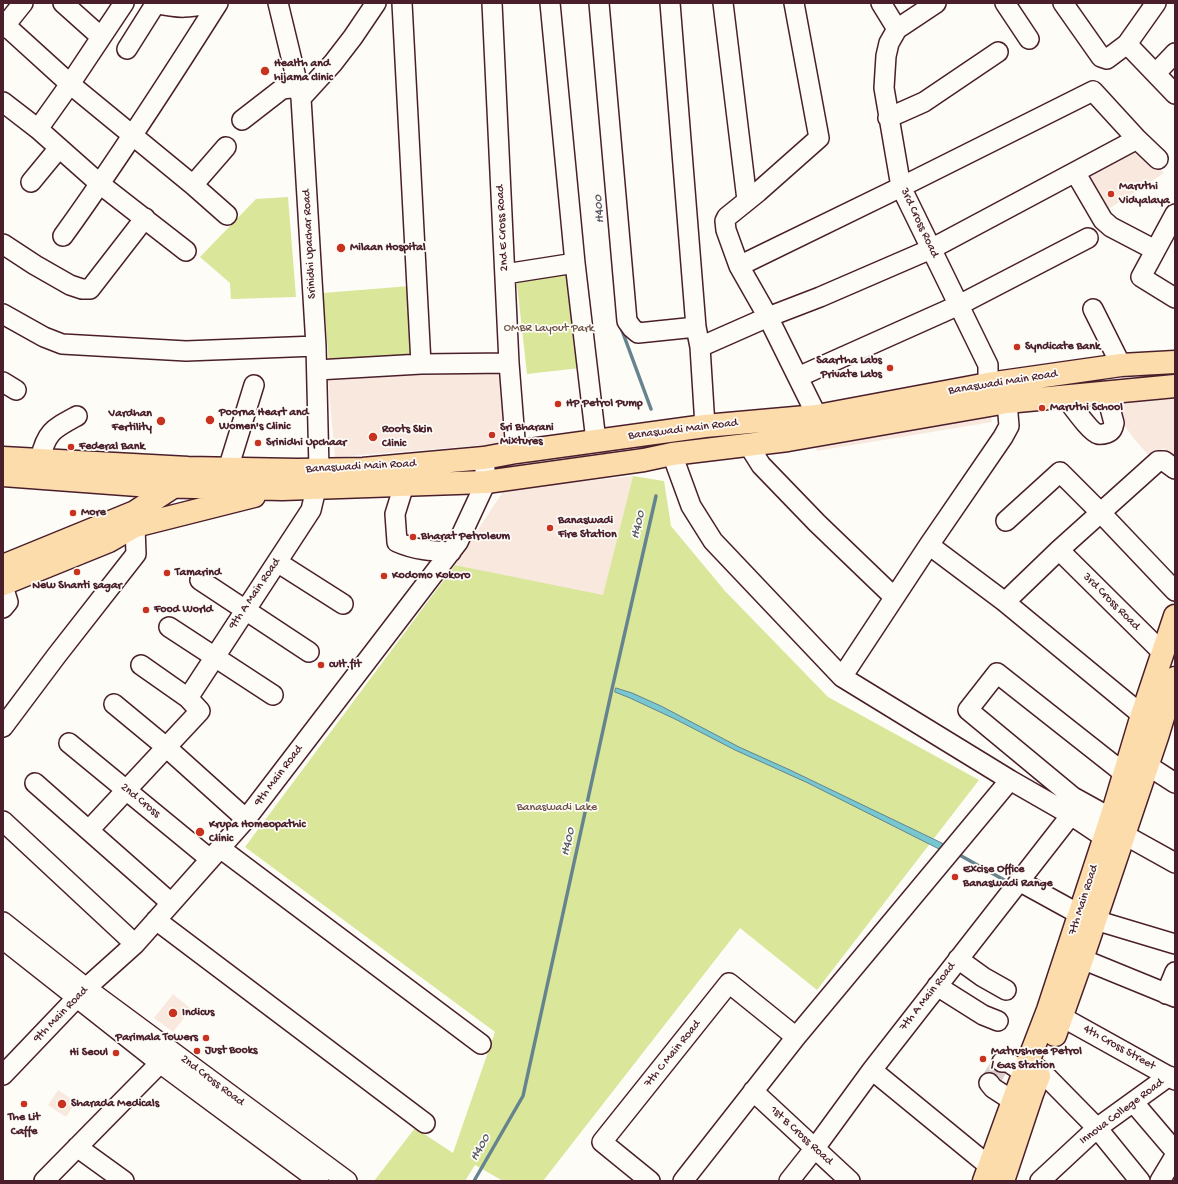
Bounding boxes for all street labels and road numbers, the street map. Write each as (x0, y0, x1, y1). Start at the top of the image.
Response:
street label: 2nd E Cross Road (494, 184, 512, 272)
street label: 3rd Cross Road (897, 186, 941, 260)
street label: Srinidhi Upachar Road (300, 189, 320, 299)
street label: Banaswadi Main Road (947, 367, 1059, 399)
street label: Banaswadi Main Road (627, 416, 739, 444)
street label: Banaswadi Main Road (306, 457, 416, 477)
street label: 9th A Main Road (226, 556, 284, 632)
street label: 3rd Cross Road (1079, 570, 1143, 634)
street label: 9th Main Road (251, 743, 307, 809)
street label: 2nd Cross (117, 781, 163, 821)
street label: 7th Main Road (1066, 863, 1102, 937)
street label: 7th A Main Road (897, 960, 959, 1034)
street label: 9th Main Road (31, 984, 91, 1046)
street label: 7th C Main Road (642, 1018, 704, 1090)
street label: 4th Cross Street (1080, 1022, 1158, 1074)
street label: 2nd Cross Road (177, 1052, 247, 1110)
street label: Innova College Road (1077, 1076, 1167, 1148)
street label: 1st B Cross Road (767, 1103, 835, 1169)

